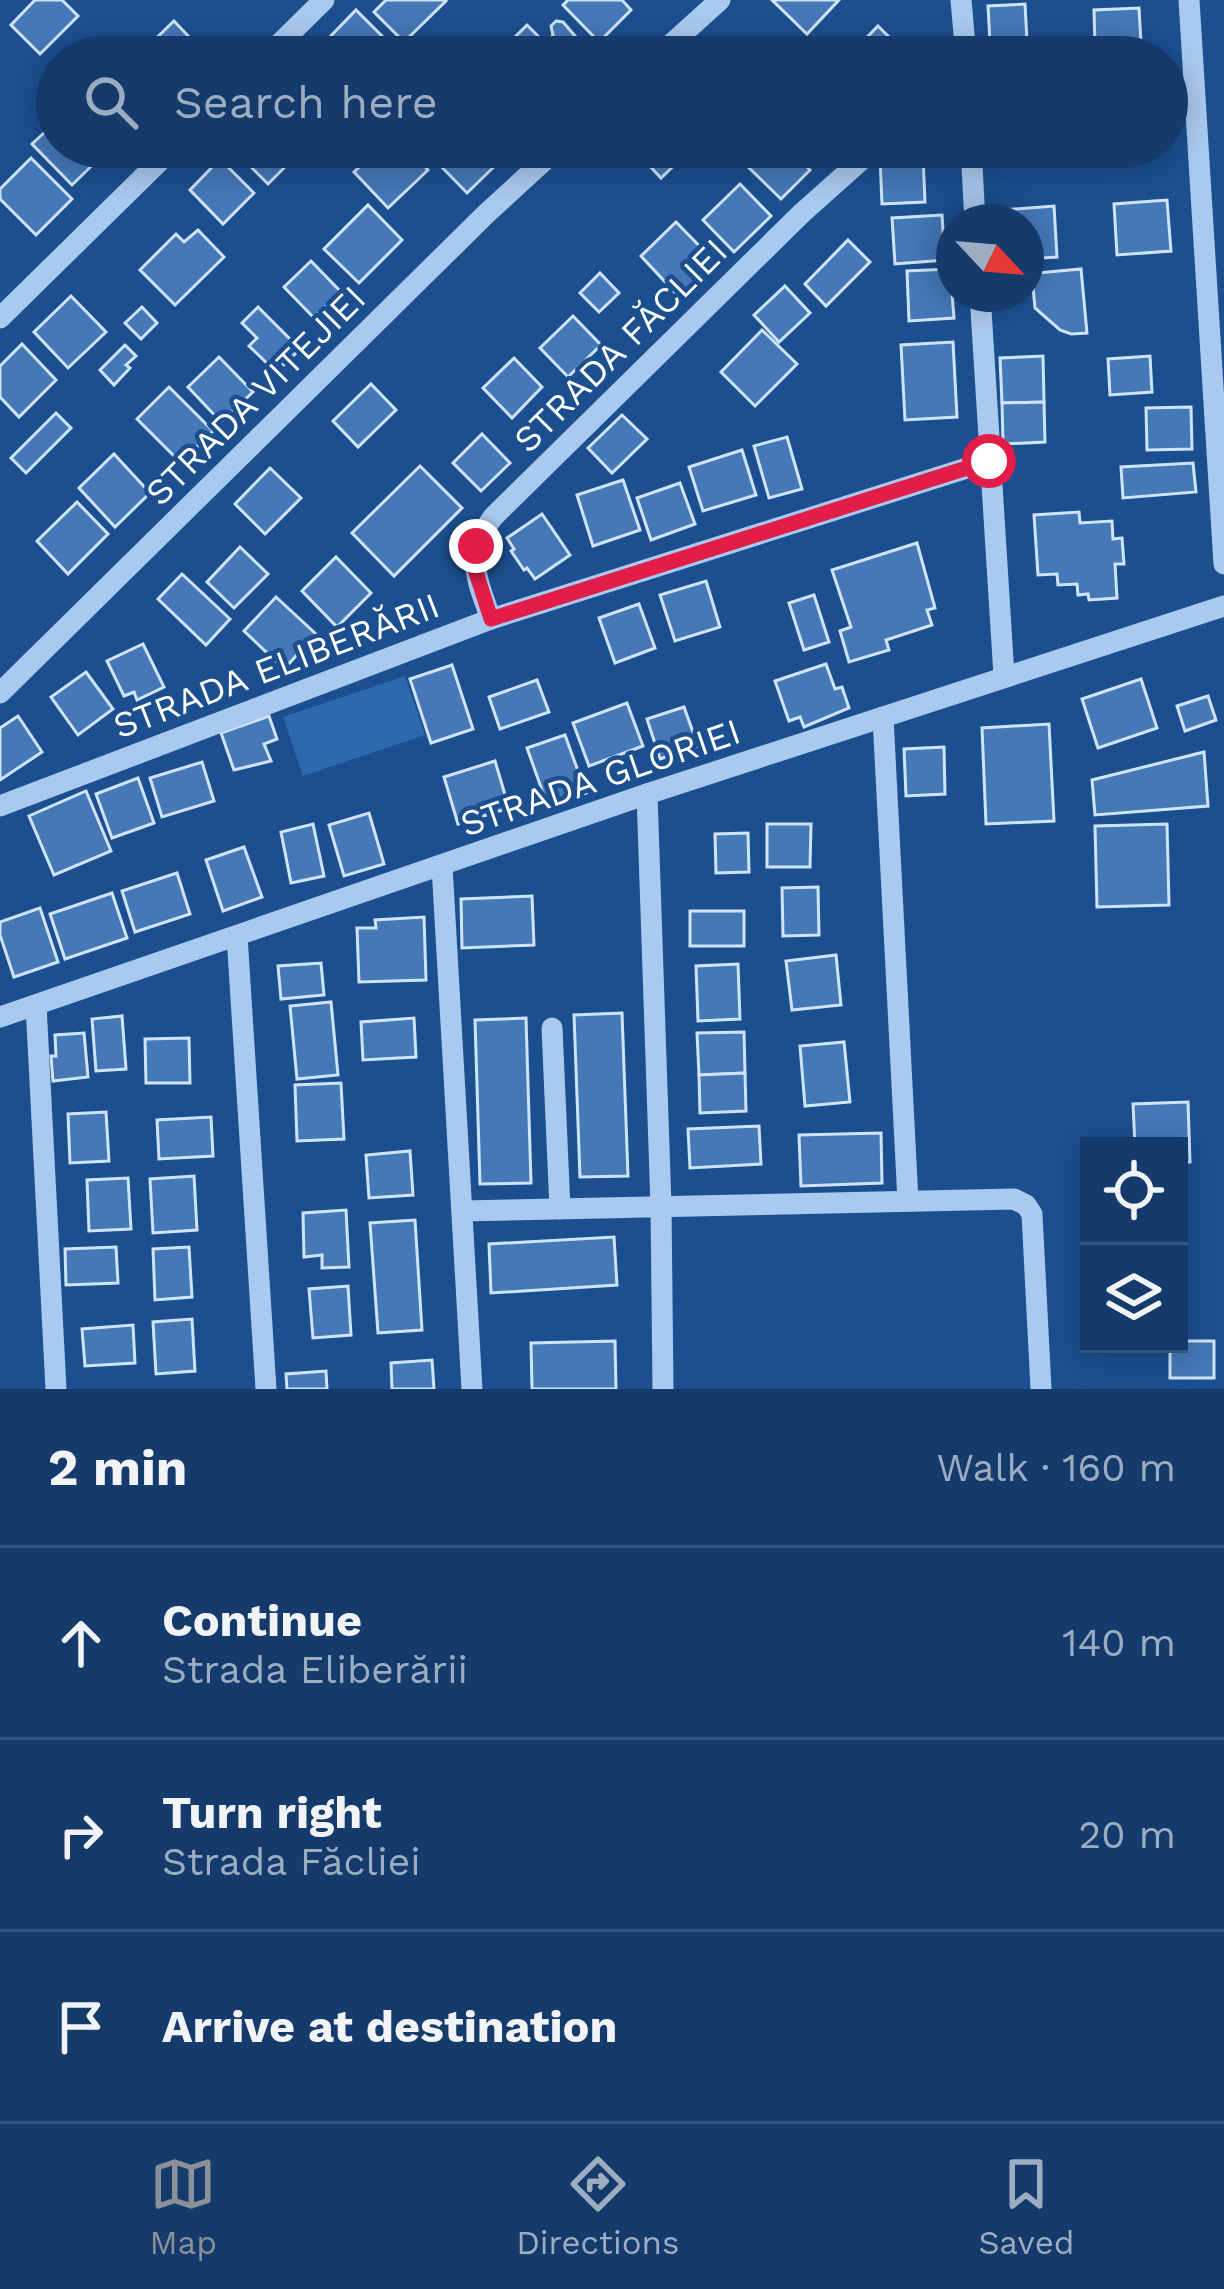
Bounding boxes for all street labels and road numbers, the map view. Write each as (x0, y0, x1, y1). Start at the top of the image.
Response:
street label: STRADA FĂCLIEI (505, 230, 736, 461)
street label: STRADA VITEJIEI (137, 277, 374, 514)
street label: STRADA ELIBERĂRII (107, 584, 445, 747)
street label: STRADA GLORIEI (455, 710, 746, 846)

